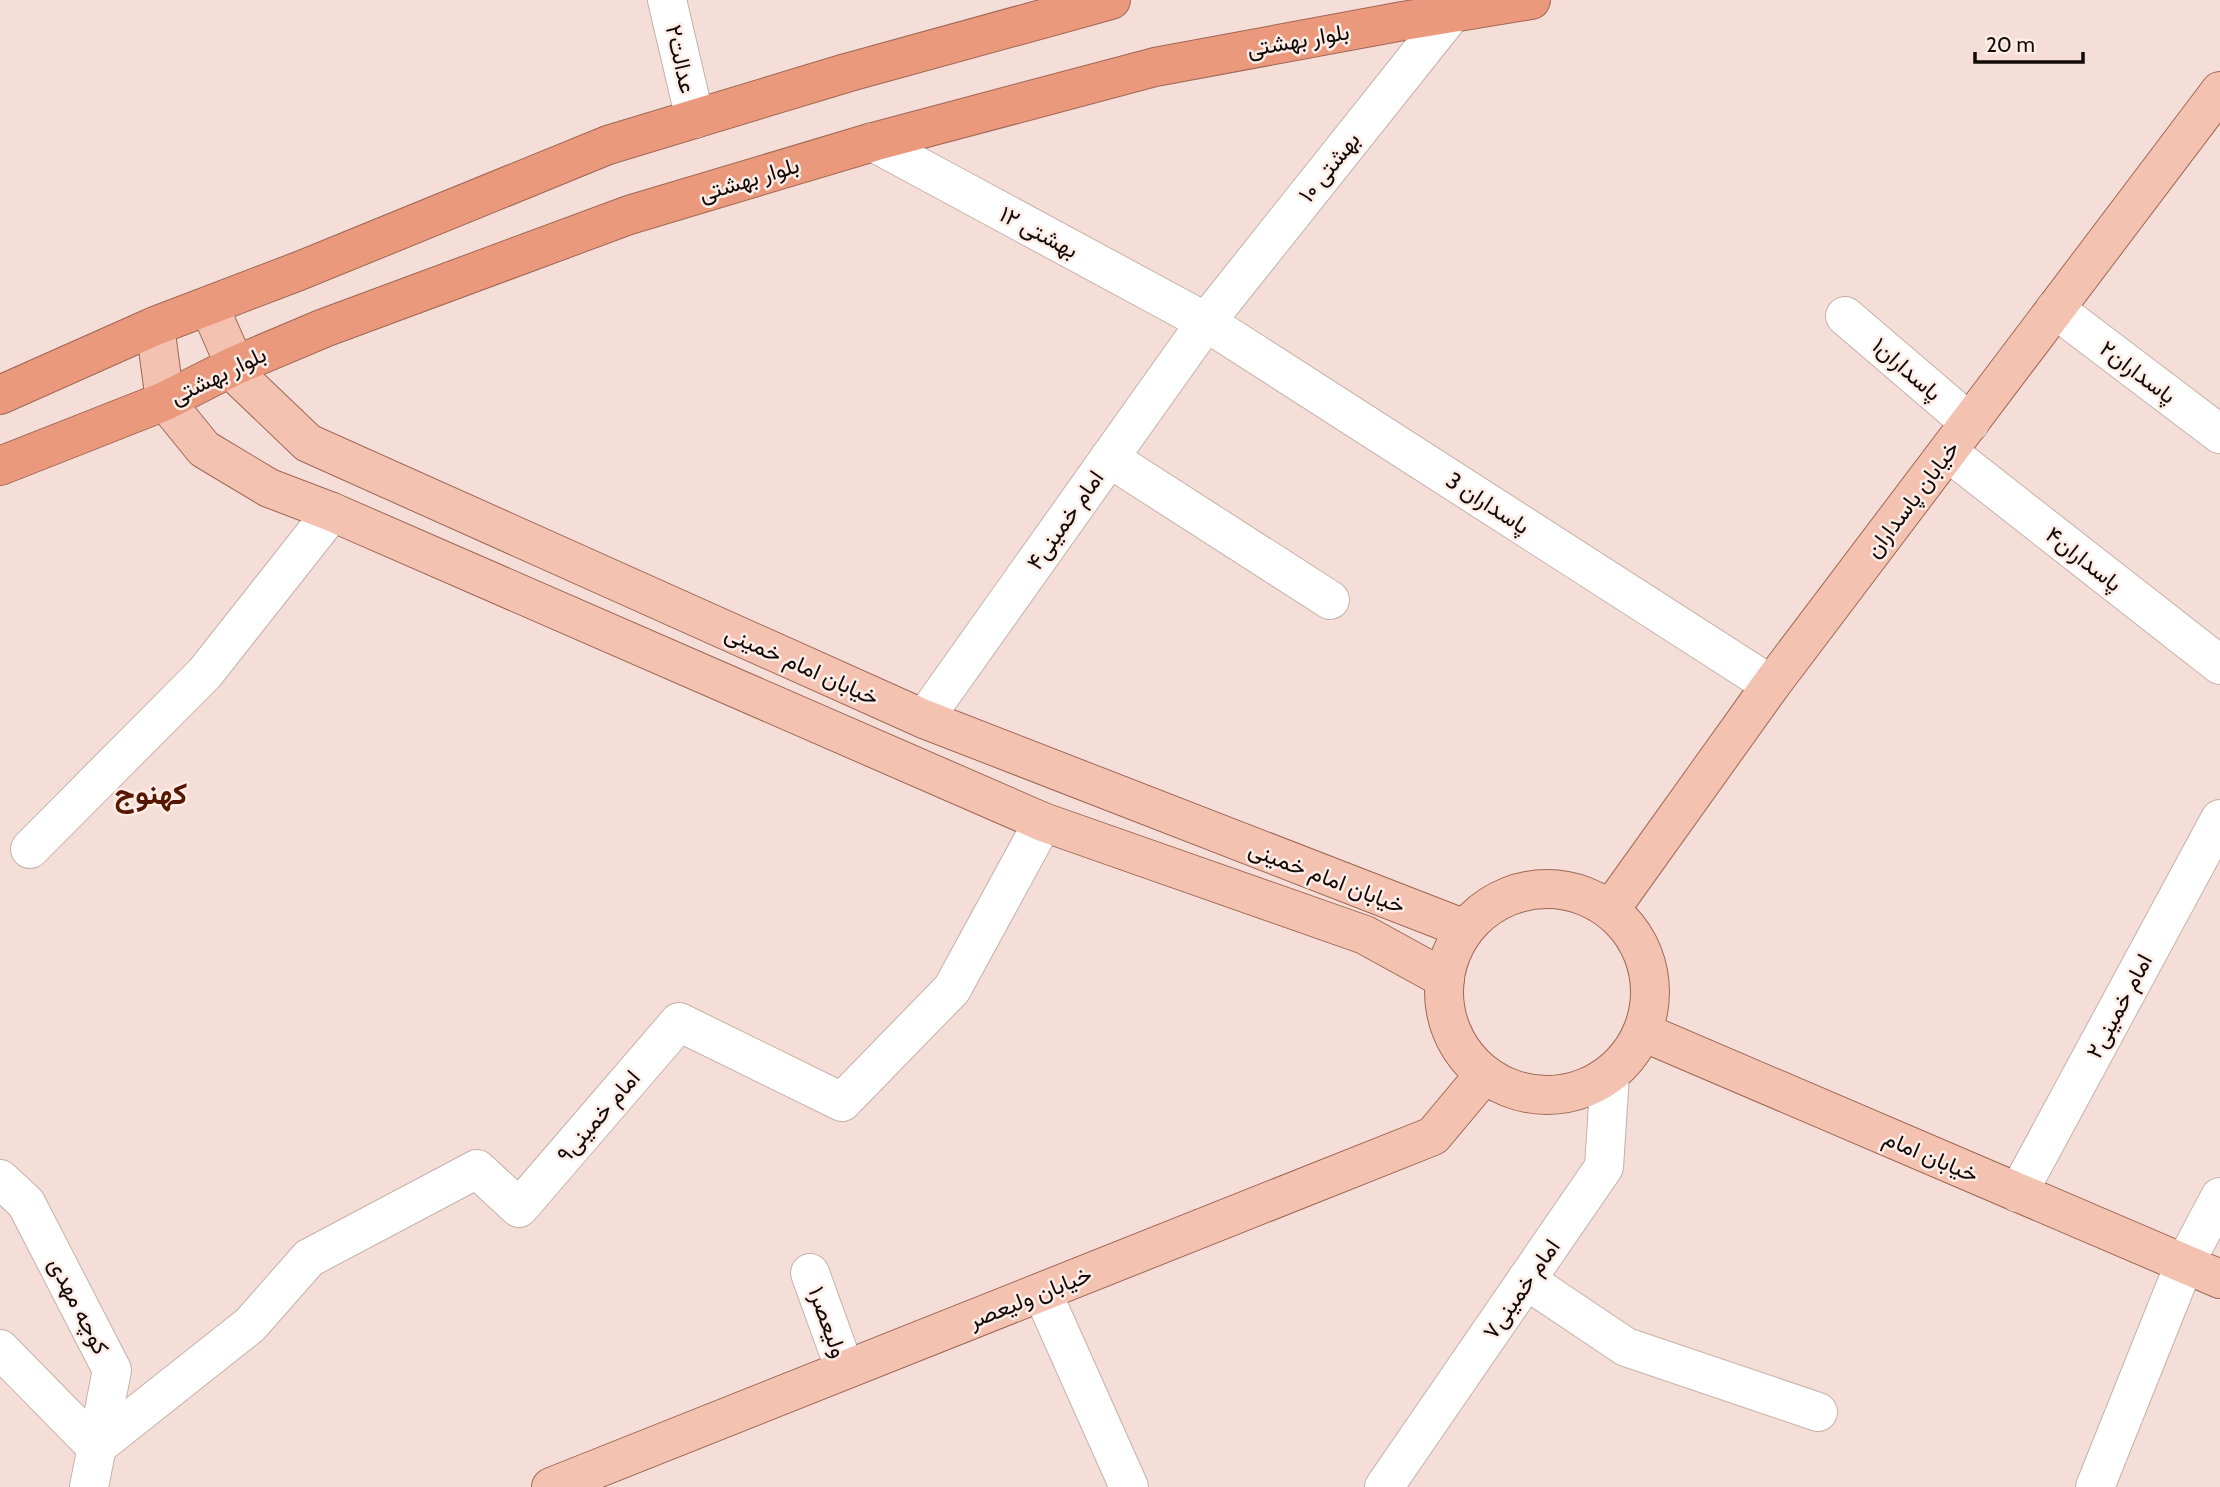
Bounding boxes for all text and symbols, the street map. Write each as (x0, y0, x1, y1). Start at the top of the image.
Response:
street label: بلوار بهشتی (1245, 17, 1352, 64)
scale bar (1975, 21, 2084, 65)
street label: عدالت۲ (660, 22, 702, 96)
text: 20 m (1986, 32, 2035, 57)
street label: بهشتی ۱۰ (1292, 126, 1367, 208)
street label: بلوار بهشتی (695, 150, 803, 208)
street label: بهشتی ۱۲ (995, 200, 1083, 265)
street label: پاسداران۱ (1865, 331, 1947, 408)
street label: پاسداران۲ (2093, 334, 2182, 411)
street label: بلوار بهشتی (165, 340, 271, 411)
street label: خیابان پاسداران (1859, 435, 1967, 564)
street label: امام خمینی۴ (1020, 465, 1110, 576)
street label: پاسداران 3 (1440, 466, 1535, 542)
street label: پاسداران۴ (2039, 520, 2128, 599)
street label: خیابان امام خمینی (720, 619, 883, 712)
district label: کهنوج (115, 775, 187, 814)
street label: خیابان امام خمینی (1244, 834, 1409, 921)
street label: امام خمینی۲ (2080, 949, 2159, 1063)
street label: امام خمینی۹ (550, 1064, 646, 1169)
street label: خیابان امام (1879, 1123, 1983, 1189)
street label: امام خمینی۷ (1476, 1234, 1566, 1345)
street label: کوچه مهدی (41, 1253, 115, 1360)
street label: خیابان ولیعصر (963, 1260, 1096, 1336)
street label: ولیعصر۱ (801, 1283, 854, 1362)

